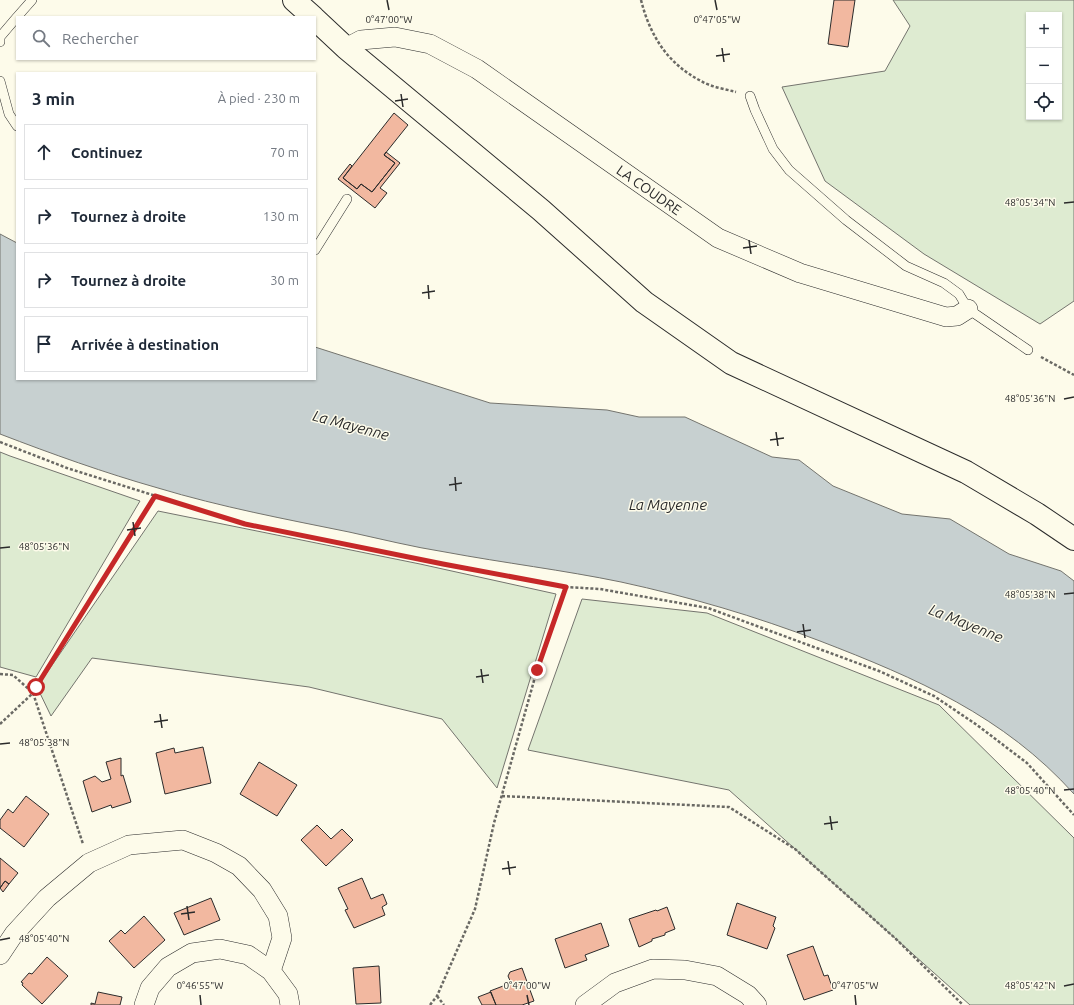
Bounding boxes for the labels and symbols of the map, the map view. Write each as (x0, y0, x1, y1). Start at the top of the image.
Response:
text: 0°47'00"W (365, 14, 413, 25)
text: 0°47'05"W (693, 14, 741, 25)
street label: LA COUDRE (614, 162, 684, 218)
text: 48°05'34"N (1005, 197, 1055, 208)
text: 48°05'36"N (1005, 393, 1055, 404)
water label: La Mayenne (311, 407, 391, 443)
water label: La Mayenne (629, 496, 707, 513)
text: 48°05'36"N (19, 541, 69, 552)
text: 48°05'38"N (1005, 589, 1055, 600)
water label: La Mayenne (927, 600, 1006, 646)
route end (528, 661, 546, 679)
route start (27, 678, 45, 696)
text: 48°05'38"N (19, 737, 69, 748)
text: 48°05'40"N (1005, 785, 1055, 796)
text: 48°05'40"N (19, 933, 69, 944)
text: 0°46'55"W (176, 980, 224, 991)
text: 0°47'00"W (503, 980, 551, 991)
text: 0°47'05"W (831, 980, 879, 991)
text: 48°05'42"N (1005, 980, 1055, 991)

